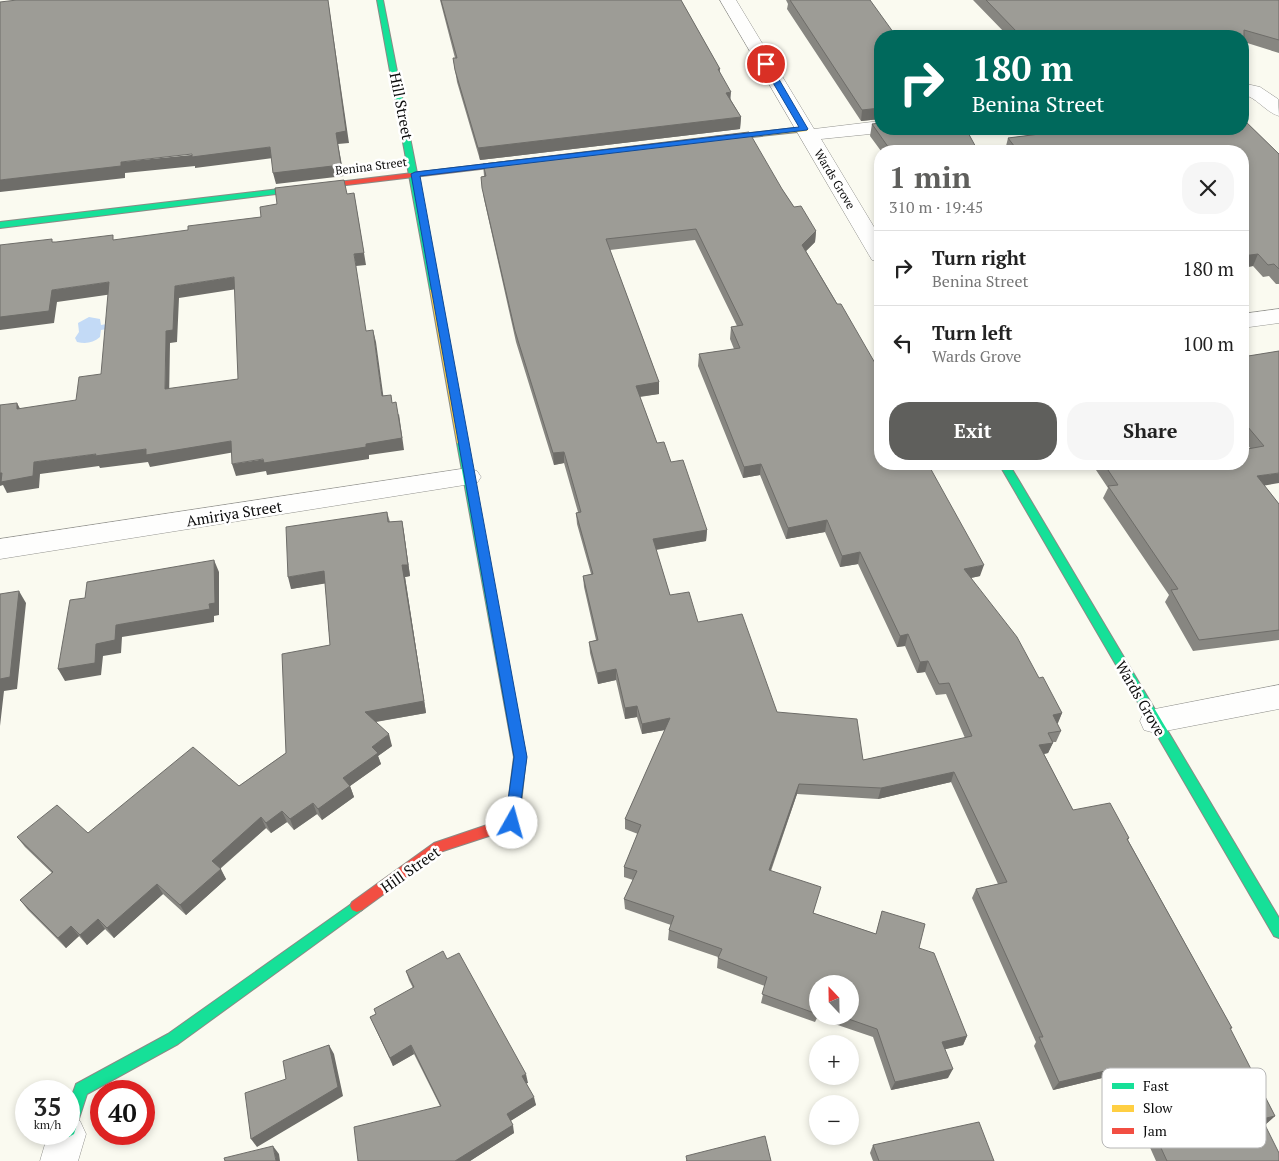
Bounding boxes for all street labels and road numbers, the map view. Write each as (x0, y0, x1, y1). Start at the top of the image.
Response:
street label: Hill Street (386, 71, 418, 142)
street label: Wards Grove (811, 146, 859, 212)
street label: Benina Street (334, 154, 408, 178)
street label: Amiriya Street (185, 495, 284, 530)
street label: Wards Grove (1111, 657, 1171, 739)
street label: Hill Street (376, 841, 444, 897)

